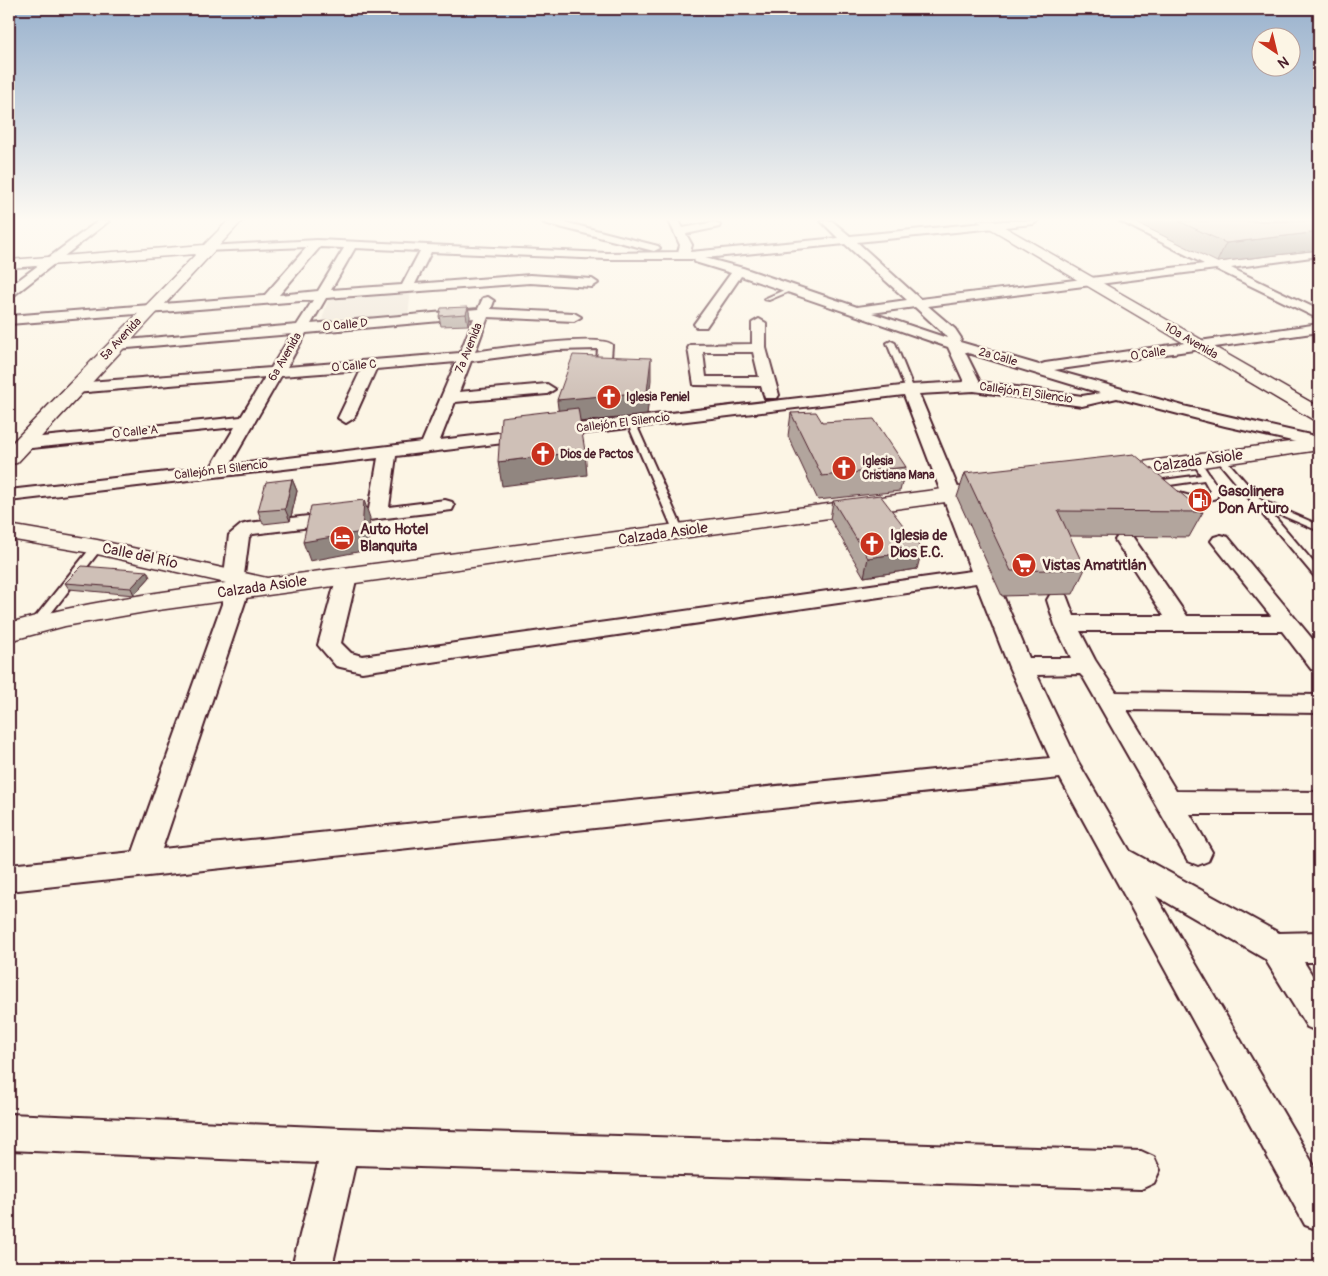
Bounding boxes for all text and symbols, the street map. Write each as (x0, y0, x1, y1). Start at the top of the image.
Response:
north arrow (1250, 28, 1300, 78)
text: N (1274, 53, 1292, 72)
street label: 5a Avenida (97, 314, 145, 364)
street label: 0 Calle D (322, 316, 369, 334)
street label: 7a Avenida (452, 320, 486, 375)
street label: 10a Avenida (1161, 320, 1221, 363)
street label: 6a Avenida (265, 330, 305, 384)
street label: 2a Calle (977, 344, 1019, 370)
street label: 0 Calle (1129, 344, 1167, 364)
street label: 0 Calle C (331, 357, 377, 375)
street label: Callejón El Silencio (978, 379, 1074, 407)
church icon: Iglesia Peniel (596, 384, 622, 410)
place label: Iglesia Peniel (626, 390, 690, 405)
street label: Callejón El Silencio (575, 410, 671, 436)
street label: 0 Calle A (111, 422, 159, 442)
church icon: Dios de Pactos (530, 441, 556, 467)
street label: Calzada Asiole (1152, 445, 1245, 477)
place label: Dios de Pactos (560, 447, 634, 462)
place label: Iglesia Cristiana Mana (862, 454, 935, 483)
church icon: Iglesia Cristiana Mana (831, 455, 857, 481)
street label: Callejón El Silencio (173, 457, 269, 483)
place label: Gasolinera Don Arturo (1218, 482, 1289, 518)
fuel station icon: Gasolinera Don Arturo (1187, 487, 1213, 513)
street label: Calzada Asiole (617, 518, 710, 550)
place label: Auto Hotel Blanquita (360, 520, 429, 556)
hotel icon: Auto Hotel Blanquita (329, 525, 355, 551)
place label: Iglesia de Dios E.C. (890, 526, 948, 562)
church icon: Iglesia de Dios E.C. (859, 531, 885, 557)
street label: Calle del Río (101, 539, 179, 573)
supermarket icon: Vistas Amatitlán (1011, 552, 1037, 578)
place label: Vistas Amatitlán (1042, 556, 1147, 575)
street label: Calzada Asiole (216, 571, 309, 603)

